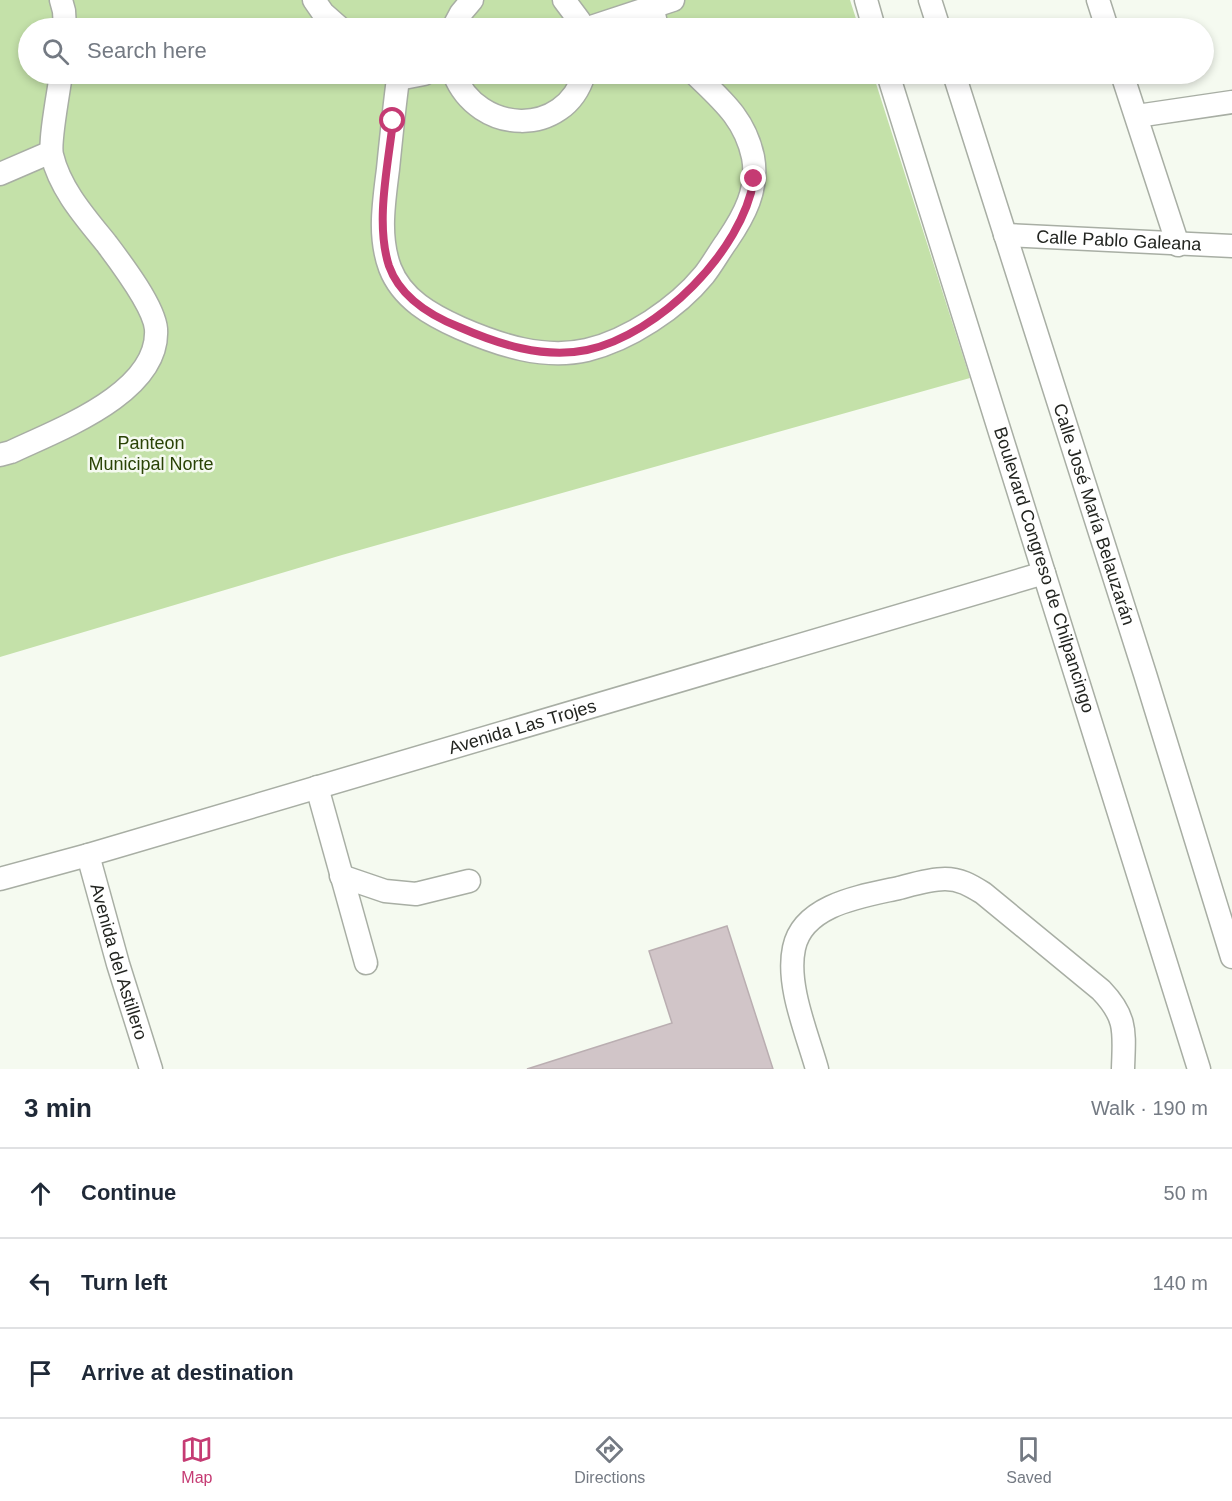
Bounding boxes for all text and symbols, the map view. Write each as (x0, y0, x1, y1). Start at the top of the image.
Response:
search box (18, 18, 1214, 84)
icon: search (39, 35, 72, 68)
text: Search here (87, 38, 207, 63)
route start (379, 107, 405, 133)
route end (740, 165, 766, 191)
street label: Calle Pablo Galeana (1036, 227, 1203, 255)
street label: Calle José María Belauzarán (1050, 401, 1139, 627)
street label: Boulevard Congreso de Chilpancingo (990, 425, 1099, 715)
park label: Panteon Municipal Norte (88, 433, 214, 474)
street label: Avenida Las Trojes (446, 696, 598, 758)
street label: Avenida del Astillero (86, 881, 151, 1042)
text: 3 min (24, 1093, 92, 1123)
text: Walk · 190 m (1091, 1097, 1208, 1119)
icon: ahead (24, 1177, 57, 1210)
text: Continue (81, 1180, 176, 1205)
text: 50 m (1164, 1182, 1208, 1204)
icon: left (24, 1267, 57, 1300)
text: Turn left (81, 1270, 167, 1295)
text: 140 m (1152, 1272, 1208, 1294)
icon: arrive (24, 1357, 57, 1390)
text: Arrive at destination (81, 1360, 294, 1385)
tab: Map (180, 1433, 213, 1487)
tab: Directions (574, 1433, 645, 1487)
tab: Saved (1006, 1433, 1052, 1487)

